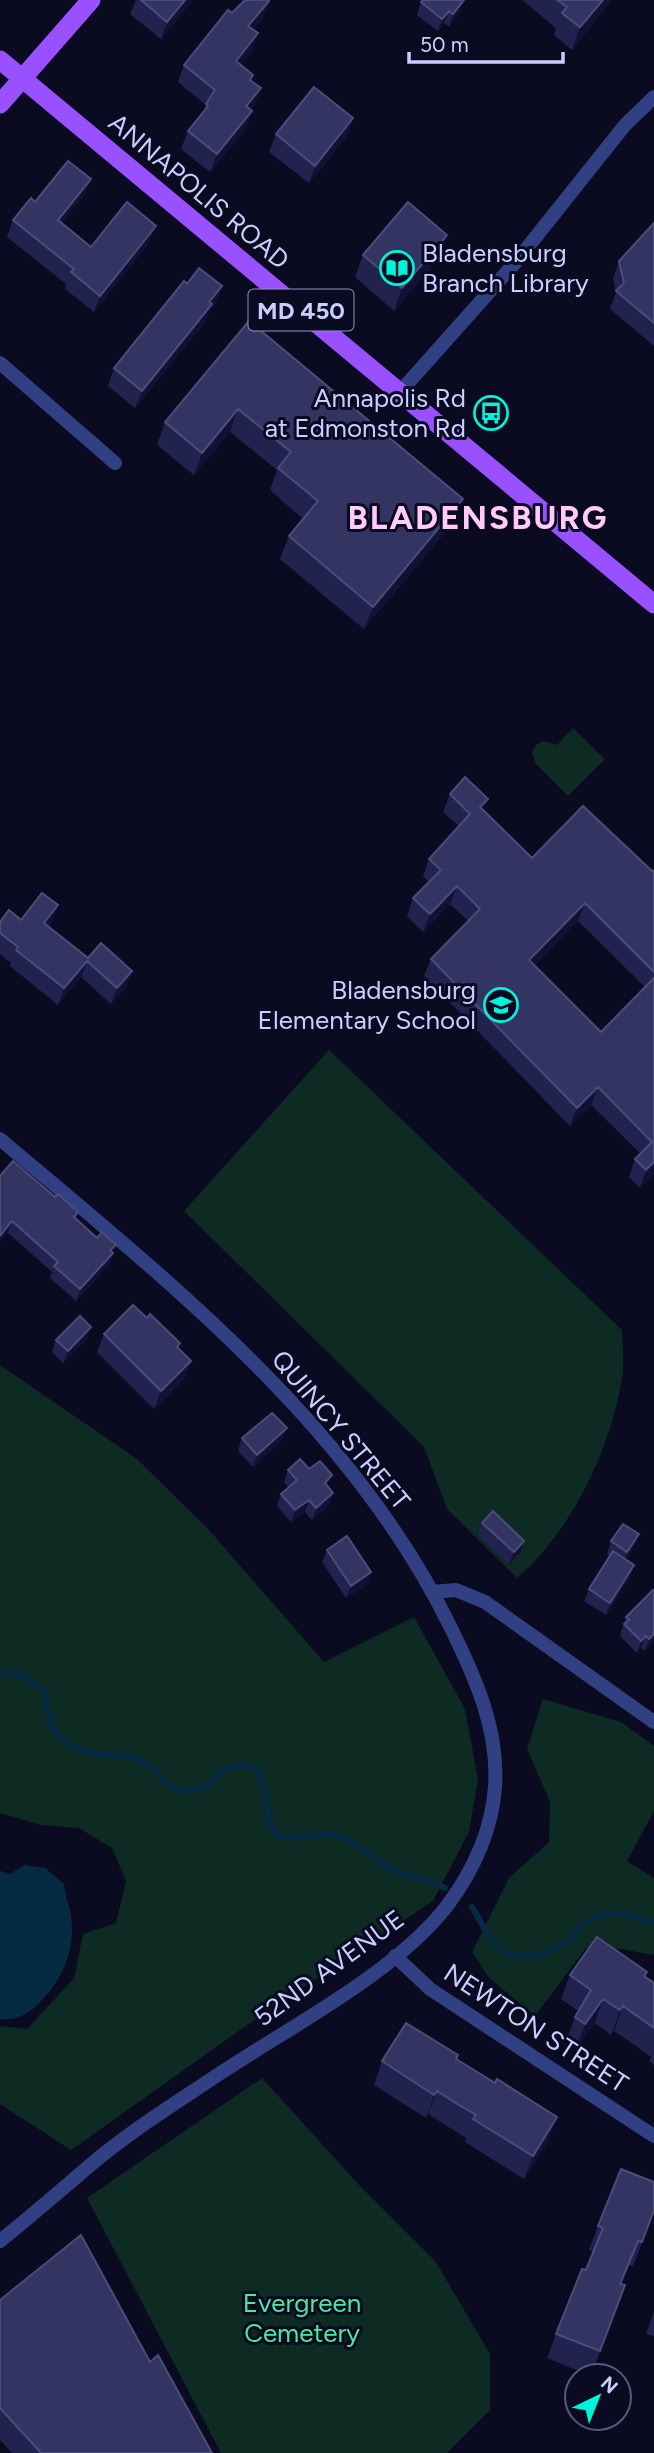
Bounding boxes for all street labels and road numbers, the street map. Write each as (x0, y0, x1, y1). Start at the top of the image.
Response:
street label: ANNAPOLIS ROAD (102, 106, 296, 276)
road number: MD 450 (248, 290, 354, 330)
street label: QUINCY STREET (265, 1344, 417, 1517)
street label: 52ND AVENUE (248, 1903, 410, 2033)
street label: NEWTON STREET (438, 1957, 635, 2100)

